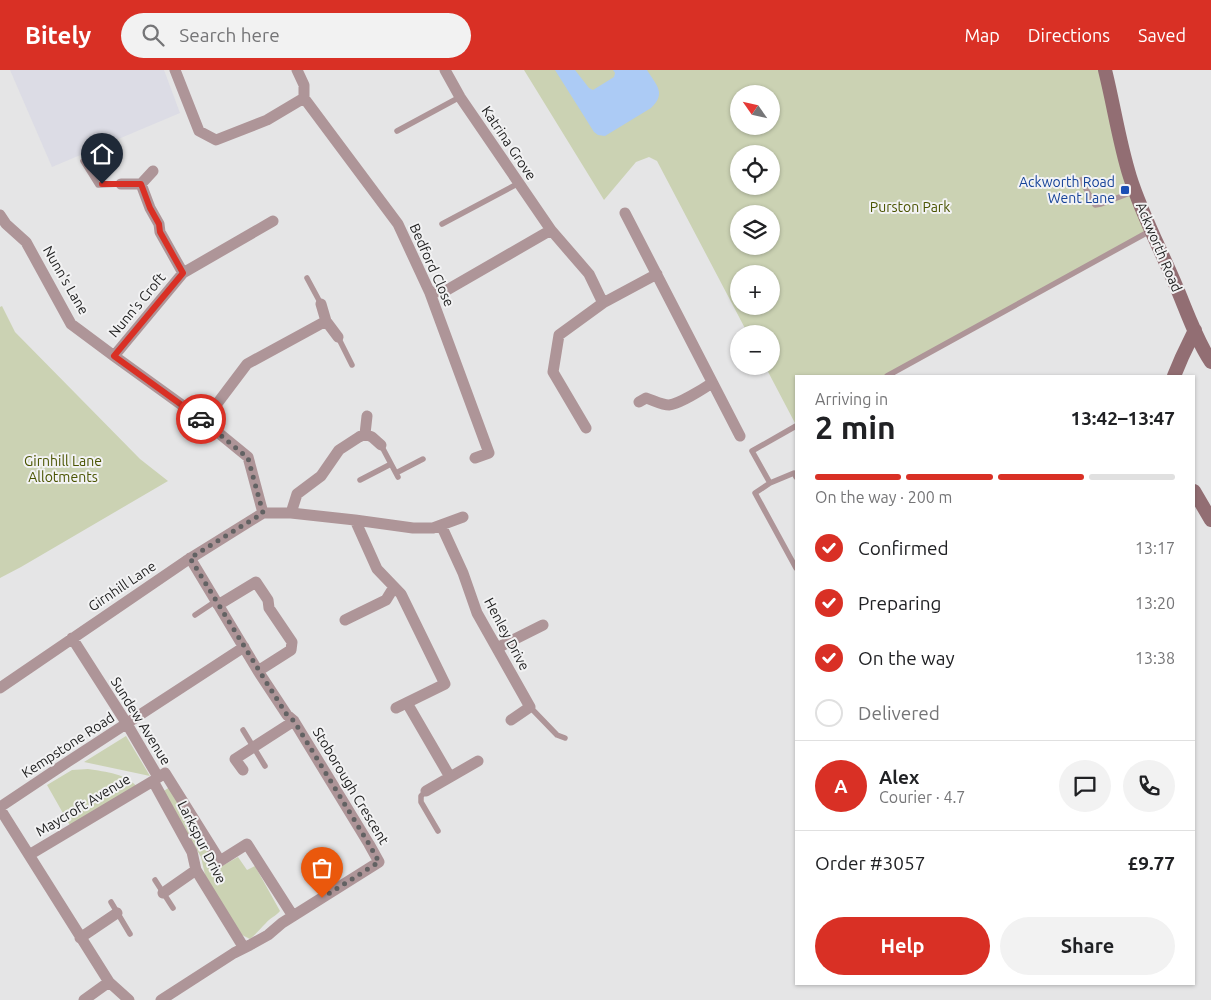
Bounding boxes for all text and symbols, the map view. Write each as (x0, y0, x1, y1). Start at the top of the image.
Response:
search box (121, 13, 471, 58)
icon: search (139, 21, 167, 49)
text: Bitely (25, 22, 91, 49)
text: Search here (179, 24, 280, 46)
text: Map (964, 25, 1000, 45)
text: Directions (1028, 25, 1110, 45)
text: Saved (1138, 25, 1186, 45)
north arrow (730, 85, 780, 135)
map controls (730, 85, 780, 375)
street label: Katrina Grove (478, 103, 540, 183)
pin (81, 133, 123, 184)
icon: home (88, 140, 116, 168)
button: locate (730, 145, 780, 195)
place label: Ackworth Road Went Lane (1019, 174, 1115, 206)
marker: Ackworth Road Went Lane (1119, 184, 1131, 196)
park label: Purston Park (870, 199, 950, 215)
street label: Ackworth Road (1133, 200, 1185, 294)
button: layers (730, 205, 780, 255)
street label: Bedford Close (407, 221, 457, 309)
street label: Nunn's Lane (40, 243, 92, 317)
button: + (730, 265, 780, 315)
street label: Nunn's Croft (105, 269, 169, 341)
button: − (730, 325, 780, 375)
text: Arriving in (815, 390, 888, 408)
courier (176, 394, 226, 444)
icon: car (187, 405, 215, 433)
text: 13:42–13:47 (1070, 407, 1175, 429)
text: 2 min (815, 409, 896, 445)
park label: Girnhill Lane Allotments (24, 453, 102, 485)
text: On the way · 200 m (815, 488, 952, 506)
icon: check (815, 534, 843, 562)
text: Confirmed (858, 537, 949, 559)
text: 13:17 (1135, 539, 1175, 557)
street label: Girnhill Lane (85, 558, 159, 614)
icon: check (815, 589, 843, 617)
text: Preparing (858, 592, 942, 614)
text: 13:20 (1135, 594, 1175, 612)
street label: Henley Drive (481, 595, 533, 673)
icon: check (815, 644, 843, 672)
text: On the way (858, 647, 955, 669)
text: 13:38 (1135, 649, 1175, 667)
street label: Sundew Avenue (108, 674, 174, 768)
text: Delivered (858, 702, 940, 724)
street label: Kempstone Road (19, 709, 117, 781)
street label: Stoborough Crescent (310, 725, 392, 848)
button: chat (1059, 760, 1111, 812)
button: phone (1123, 760, 1175, 812)
text: Alex (879, 766, 919, 788)
street label: Maycroft Avenue (33, 771, 133, 839)
text: A (834, 775, 848, 797)
text: Courier · 4.7 (879, 788, 965, 806)
street label: Larkspur Drive (174, 798, 230, 886)
pin (301, 847, 343, 898)
text: Order #3057 (815, 852, 925, 874)
text: £9.77 (1127, 852, 1175, 874)
icon: bag (308, 854, 336, 882)
button: Help (815, 917, 990, 975)
button: Share (1000, 917, 1175, 975)

